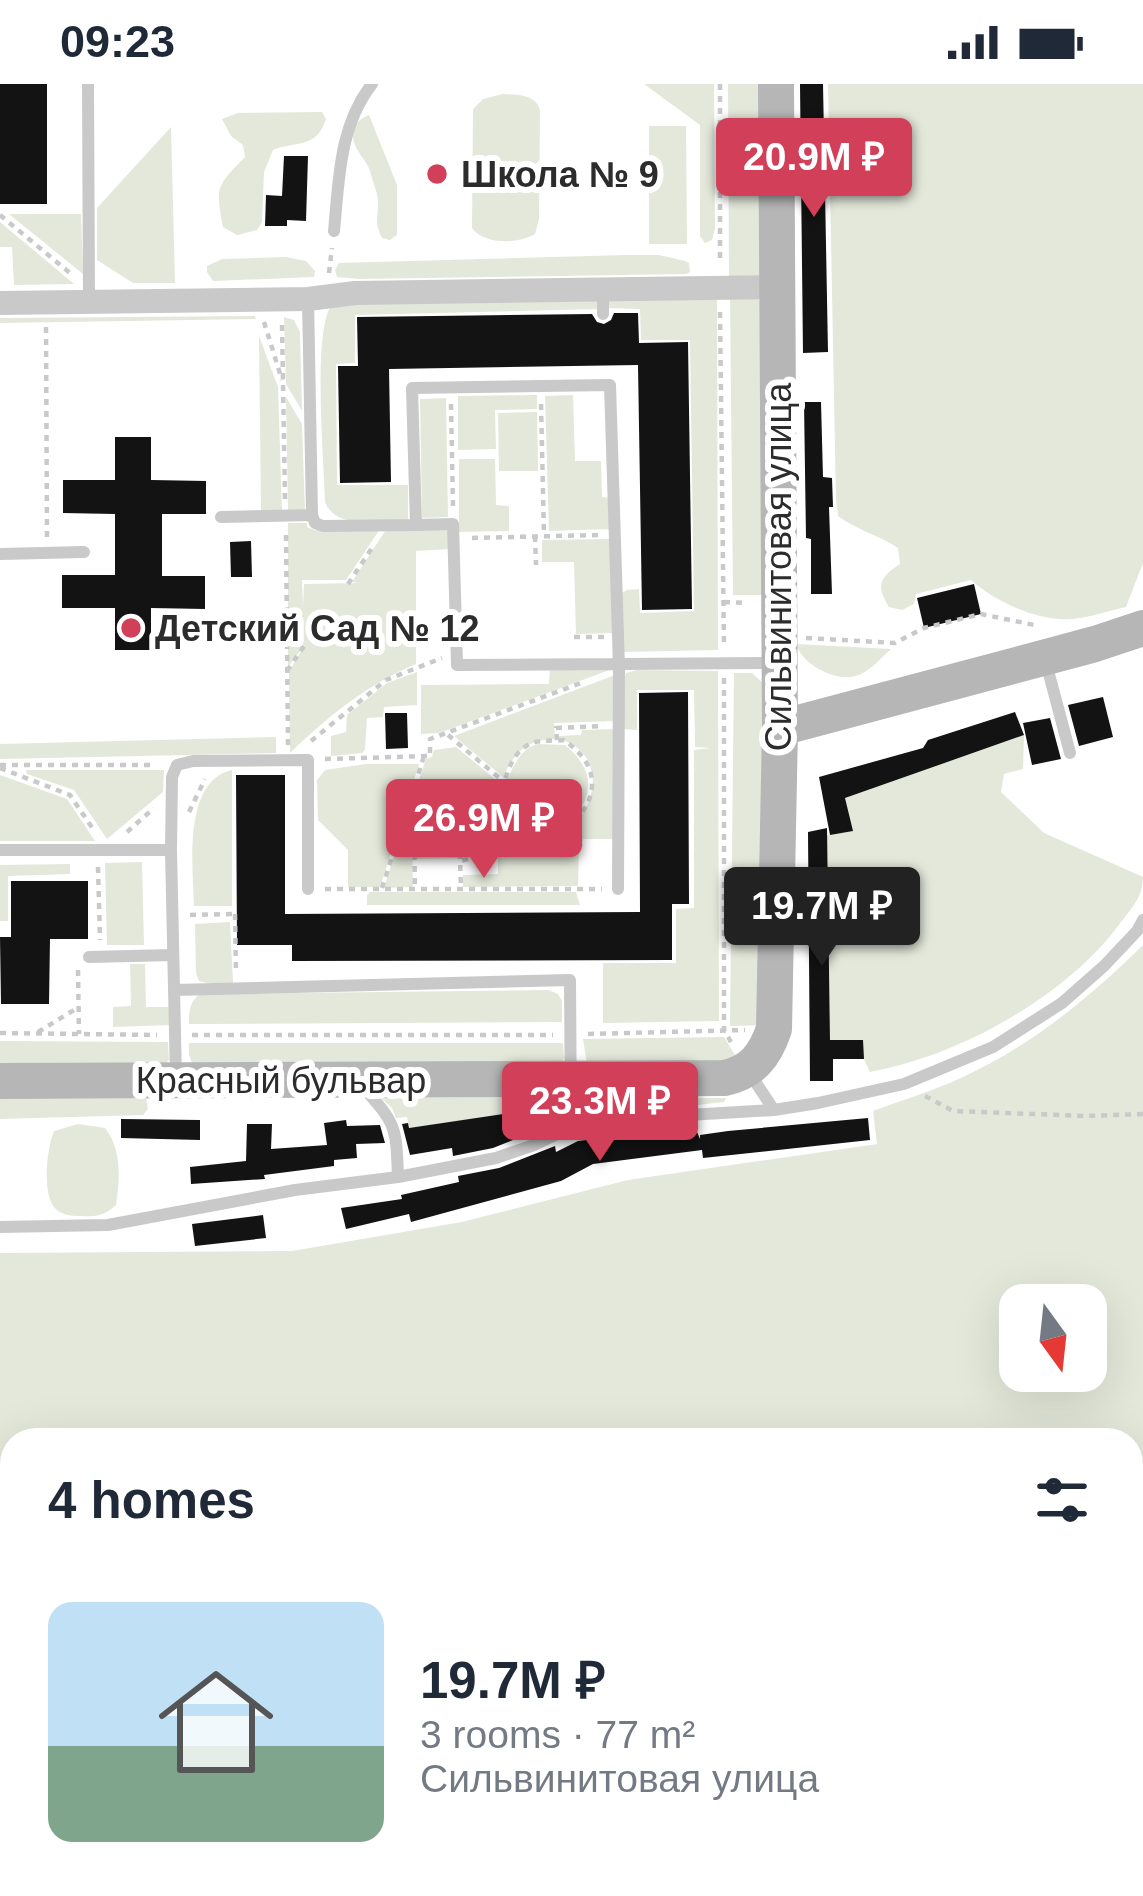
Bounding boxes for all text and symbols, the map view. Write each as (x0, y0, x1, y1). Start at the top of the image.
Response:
text: 09:23 (60, 16, 175, 67)
pin: 20.9M ₽ (703, 118, 925, 220)
text: 20.9M ₽ (743, 135, 885, 178)
place label: Школа № 9 (461, 154, 659, 195)
marker: Школа № 9 (424, 161, 450, 187)
street label: Сильвинитовая улица (758, 382, 799, 751)
place label: Детский Сад № 12 (155, 608, 480, 649)
marker: Детский Сад № 12 (118, 615, 144, 641)
pin: 26.9M ₽ (373, 779, 595, 881)
text: 26.9M ₽ (413, 796, 555, 839)
pin: 19.7M ₽ (711, 867, 933, 969)
text: 19.7M ₽ (751, 884, 893, 927)
street label: Красный бульвар (136, 1060, 426, 1101)
pin: 23.3M ₽ (489, 1062, 711, 1164)
text: 23.3M ₽ (529, 1079, 671, 1122)
north arrow (999, 1284, 1107, 1392)
map controls (999, 1284, 1107, 1392)
icon: filters (1029, 1467, 1095, 1533)
text: 4 homes (48, 1472, 255, 1529)
icon: home (144, 1650, 288, 1794)
text: 19.7M ₽ (420, 1652, 606, 1709)
text: 3 rooms · 77 m² (420, 1713, 695, 1756)
text: Сильвинитовая улица (420, 1757, 819, 1800)

